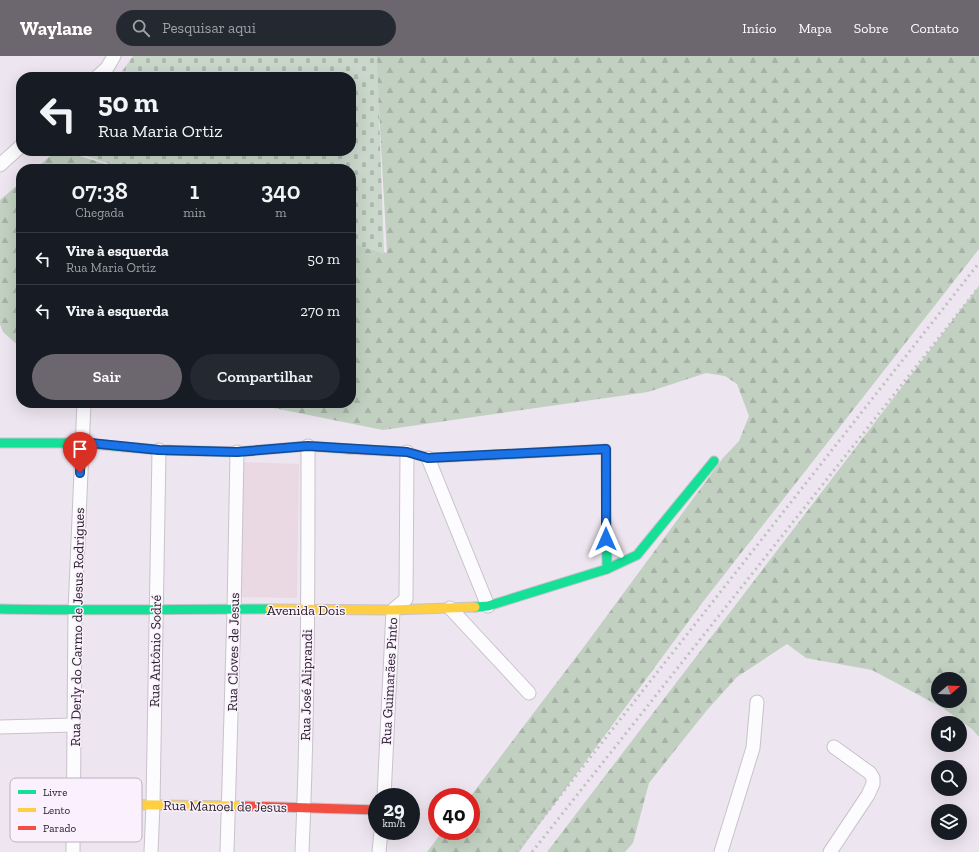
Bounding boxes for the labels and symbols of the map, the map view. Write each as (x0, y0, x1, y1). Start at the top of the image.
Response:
pin (63, 432, 97, 473)
street label: Rua Derly do Carmo de Jesus Rodrigues (67, 507, 88, 747)
position arrow (585, 518, 627, 560)
street label: Rua Cloves de Jesus (224, 592, 243, 712)
street label: Rua Antônio Sodré (146, 594, 165, 707)
street label: Avenida Dois (267, 602, 345, 619)
street label: Rua Guimarães Pinto (378, 617, 401, 745)
street label: Rua José Aliprandi (297, 629, 316, 741)
north arrow (931, 672, 967, 708)
legend (10, 778, 142, 842)
text: Livre (43, 786, 67, 799)
speed limit sign: 40 (428, 788, 480, 840)
street label: Rua Manoel de Jesus (163, 797, 287, 816)
text: Lento (43, 804, 71, 817)
text: Parado (43, 822, 77, 835)

